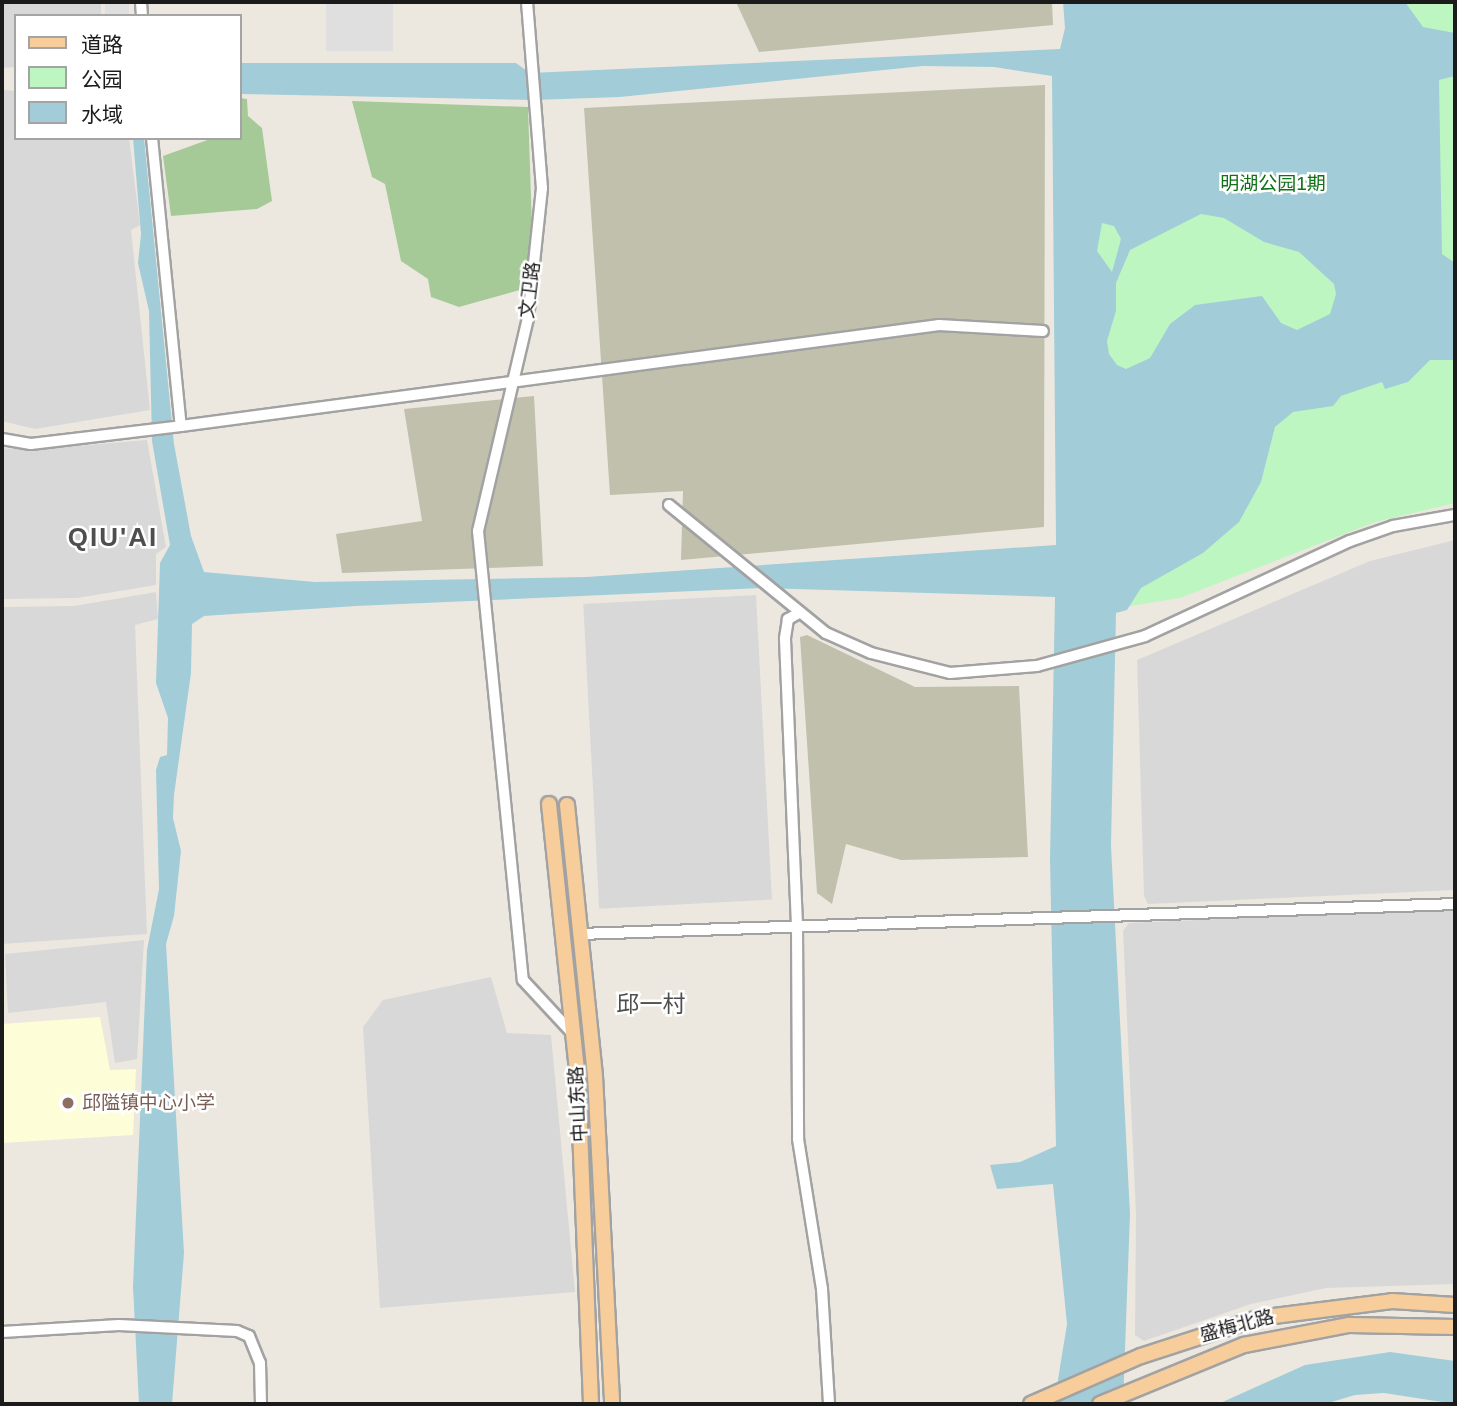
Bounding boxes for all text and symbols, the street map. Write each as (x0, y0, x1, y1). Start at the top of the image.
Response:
legend (14, 14, 242, 140)
text: 道路 (81, 33, 123, 56)
text: 公园 (81, 68, 123, 91)
text: 水域 (81, 103, 123, 126)
park label: 明湖公园1期 (1220, 173, 1326, 195)
street label: 文卫路 (515, 260, 545, 320)
district label: QIU'AI (69, 522, 157, 554)
district label: 邱一村 (617, 990, 685, 1018)
street label: 中山东路 (565, 1065, 591, 1143)
place label: 邱隘镇中心小学 (82, 1092, 215, 1114)
marker: 邱隘镇中心小学 (60, 1095, 76, 1111)
street label: 盛梅北路 (1197, 1305, 1277, 1347)

